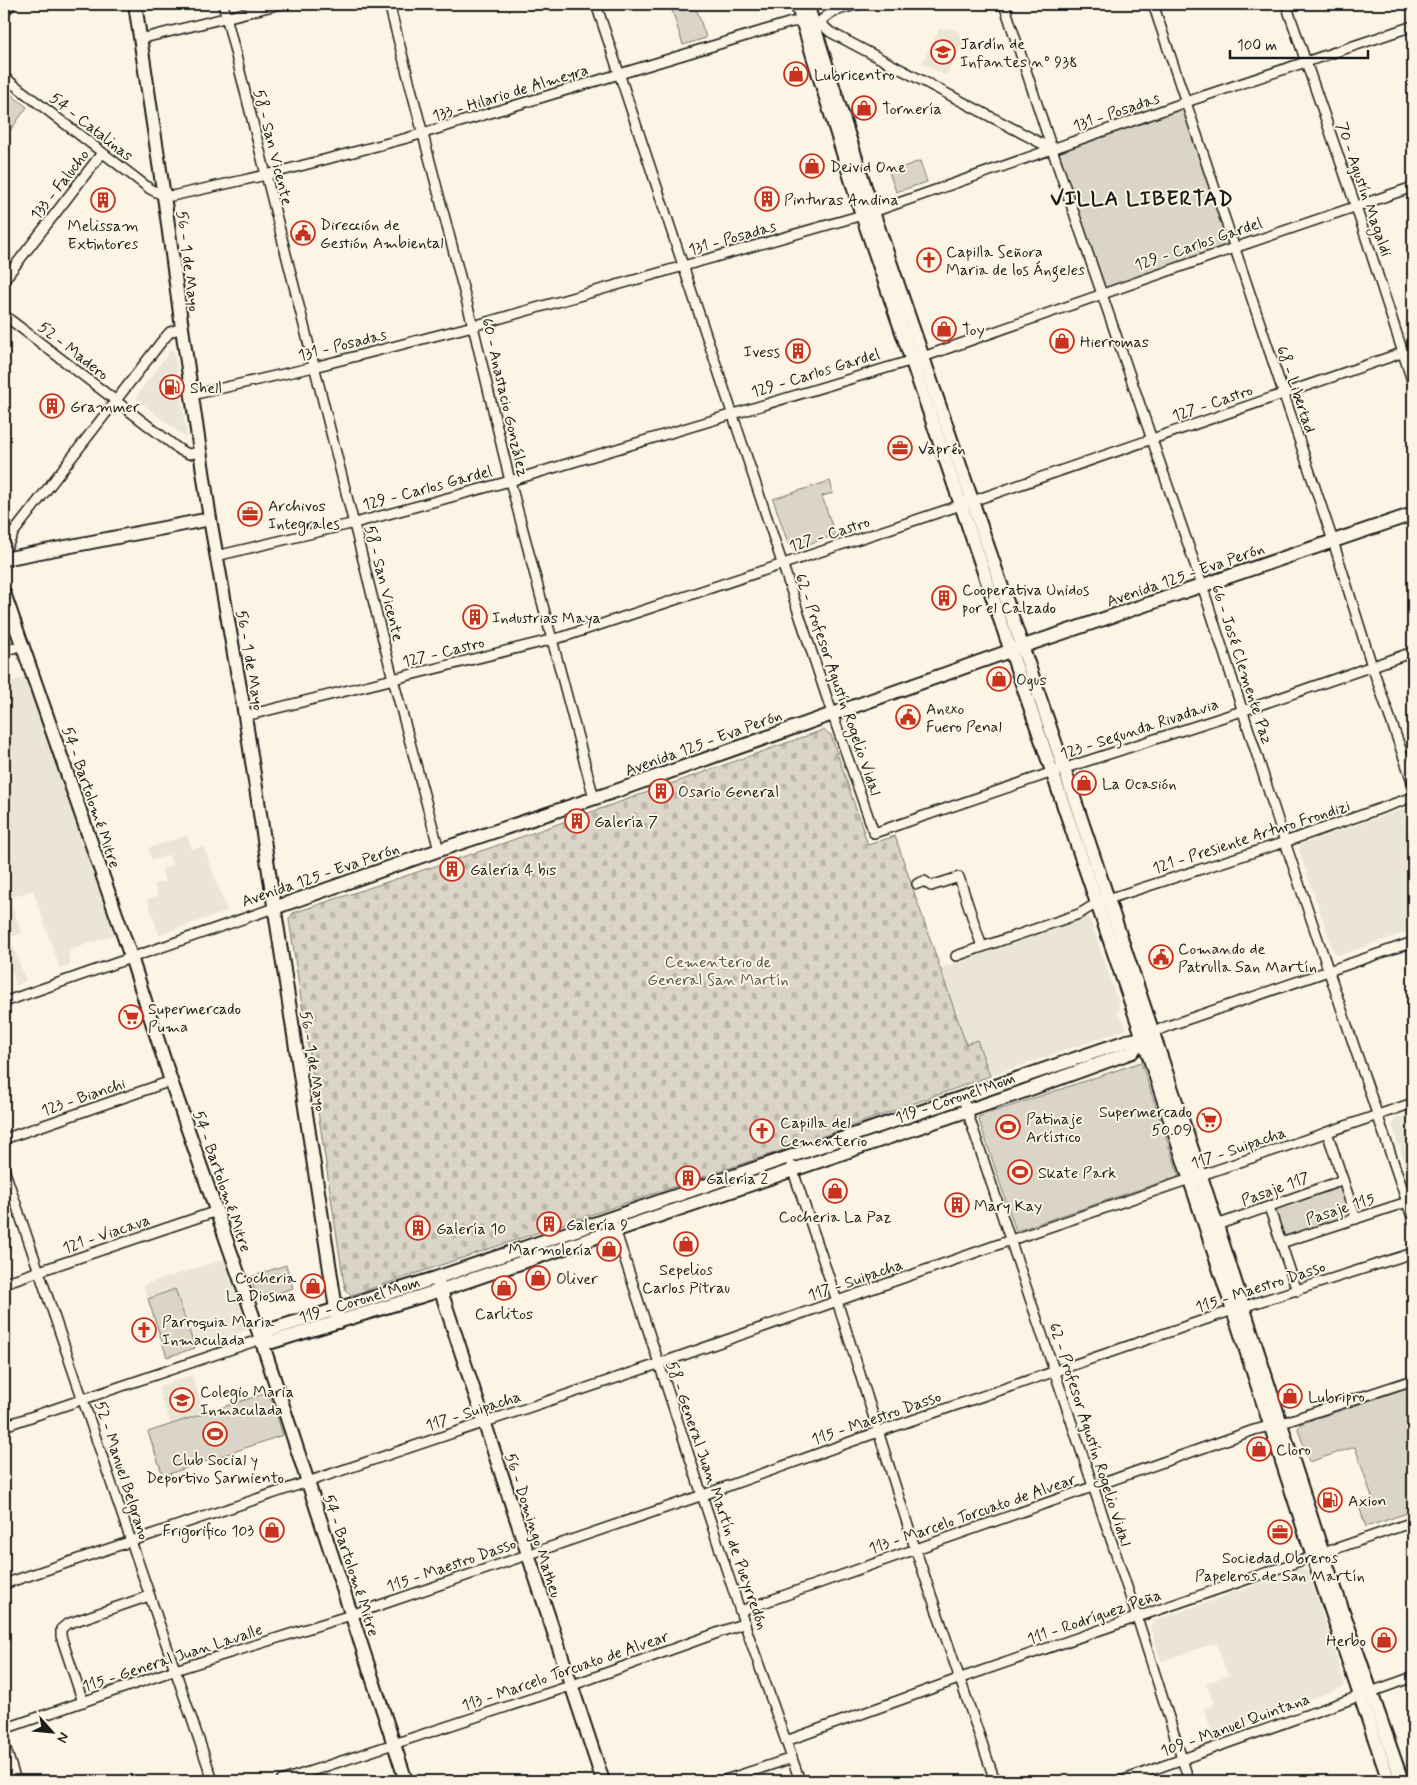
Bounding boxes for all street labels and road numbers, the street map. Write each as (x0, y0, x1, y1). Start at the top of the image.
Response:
street label: 133 - Hilario de Almeyra (430, 60, 591, 127)
street label: 58 - San Vicente (248, 87, 297, 208)
street label: 54 - Catalinas (45, 88, 137, 166)
street label: 131 - Posadas (1070, 88, 1163, 137)
street label: 70 - Agustín Magaldi (1330, 120, 1397, 260)
street label: 133 - Falucho (26, 145, 95, 225)
street label: 56 - 1 de Mayo (171, 210, 204, 313)
street label: 129 - Carlos Gardel (1132, 213, 1265, 276)
street label: 131 - Posadas (686, 216, 779, 261)
street label: 60 - Anastacio González (476, 316, 533, 479)
street label: 52 - Madero (33, 317, 113, 385)
street label: 131 - Posadas (296, 324, 389, 367)
street label: 68 - Libertad (1271, 343, 1320, 436)
street label: 129 - Carlos Gardel (748, 344, 882, 403)
street label: 127 - Castro (1169, 380, 1256, 427)
street label: 129 - Carlos Gardel (360, 461, 495, 516)
street label: 127 - Castro (786, 511, 873, 557)
street label: 58 - San Vicente (359, 523, 408, 644)
street label: Avenida 125 - Eva Perón (1104, 539, 1267, 612)
street label: 62 - Profesor Agustín Rogelio Vidal (789, 571, 886, 799)
street label: 66 - José Clemente Paz (1206, 582, 1277, 747)
street label: 56 - 1 de Mayo (230, 608, 269, 712)
street label: 127 - Castro (400, 632, 487, 673)
street label: 123 - Segunda Rivadavia (1058, 694, 1222, 766)
street label: Avenida 125 - Eva Perón (622, 705, 785, 782)
street label: 54 - Bartolomé Mitre (56, 724, 125, 871)
street label: 121 - Presiente Arturo Frondizi (1150, 795, 1353, 879)
street label: Avenida 125 - Eva Perón (239, 839, 402, 912)
street label: 56 - 1 de Mayo (294, 1009, 331, 1113)
street label: 119 - Coronel Mom (893, 1068, 1018, 1129)
street label: 123 - Bianchi (39, 1073, 129, 1122)
street label: 54 - Bartolomé Mitre (187, 1108, 256, 1255)
street label: 117 - Suipacha (1188, 1122, 1289, 1174)
street label: Pasaje 117 (1238, 1167, 1313, 1212)
street label: Pasaje 115 (1303, 1188, 1378, 1230)
street label: 121 - Viacava (60, 1210, 153, 1259)
street label: 117 - Suipacha (805, 1254, 906, 1306)
street label: 115 - Maestro Dasso (1193, 1256, 1328, 1318)
street label: 119 - Coronel Mom (296, 1272, 423, 1329)
street label: 62 - Profesor Agustín Rogelio Vidal (1043, 1320, 1136, 1549)
street label: 58 - General Juan Martín de Pueyrredón (661, 1358, 773, 1633)
street label: 117 - Suipacha (423, 1386, 524, 1437)
street label: 115 - Maestro Dasso (809, 1386, 944, 1450)
street label: 52 - Manuel Belgrano (88, 1398, 154, 1543)
street label: 56 - Domingo Matheu (499, 1450, 566, 1601)
street label: 113 - Marcelo Torcuato de Alvear (866, 1469, 1079, 1560)
street label: 54 - Bartolomé Mitre (318, 1492, 384, 1639)
street label: 115 - Maestro Dasso (384, 1533, 519, 1597)
street label: 111 - Rodríguez Peña (1025, 1585, 1164, 1650)
street label: 115 - General Juan Lavalle (80, 1619, 265, 1698)
street label: 113 - Marcelo Torcuato de Alvear (459, 1626, 672, 1717)
street label: 109 - Manuel Quintana (1158, 1689, 1313, 1762)

